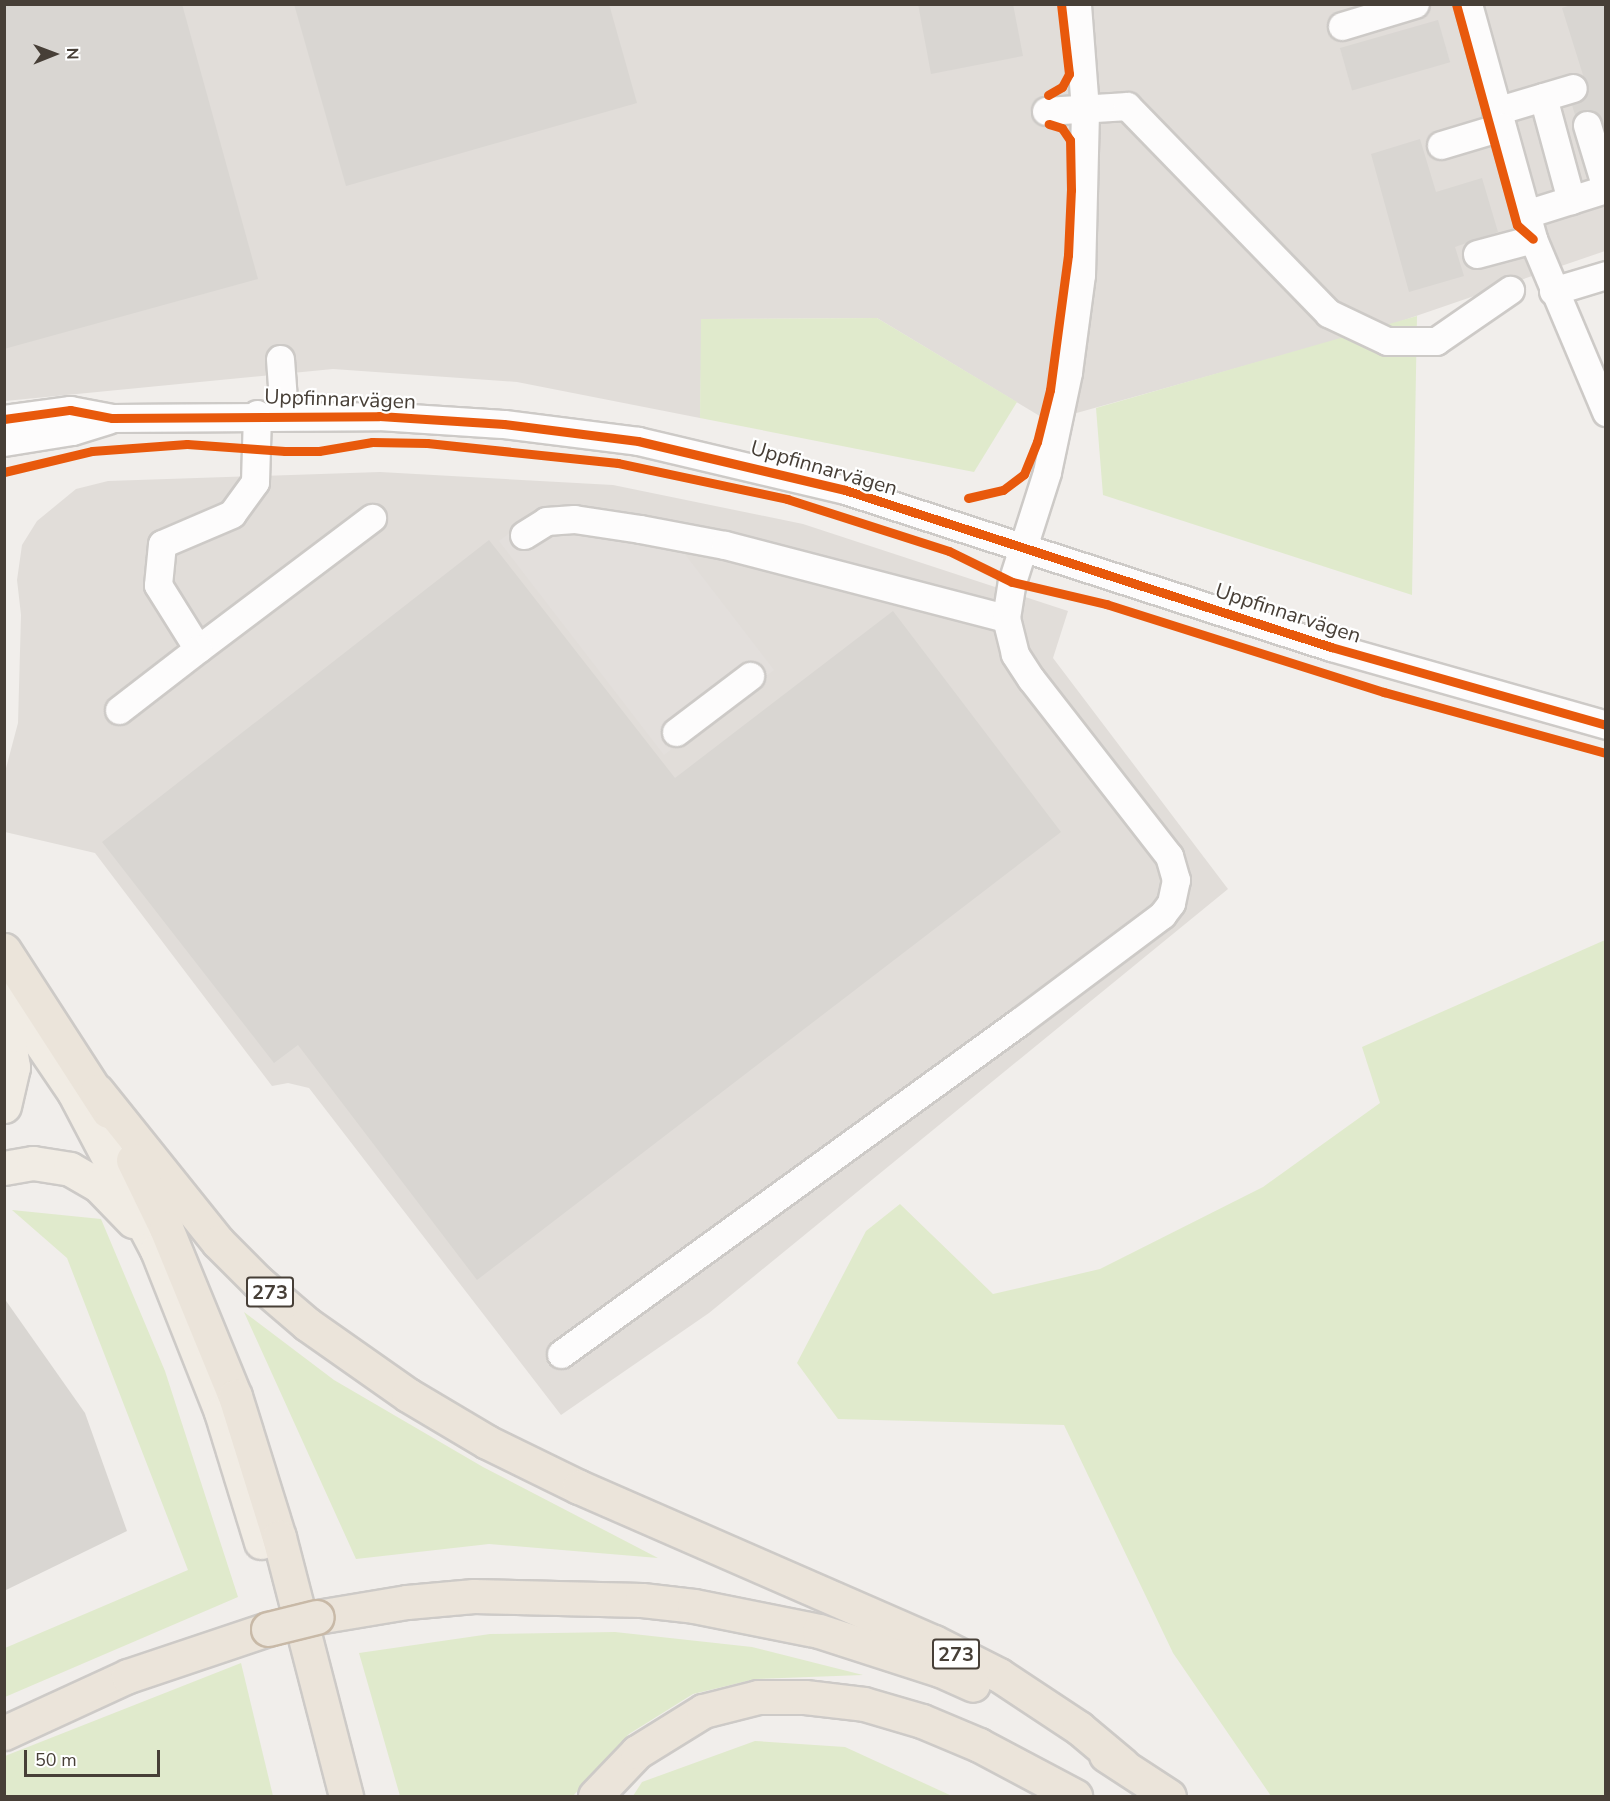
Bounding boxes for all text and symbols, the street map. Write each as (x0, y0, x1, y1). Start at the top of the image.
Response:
north arrow (24, 24, 84, 84)
text: N (61, 48, 83, 60)
street label: Uppfinnarvägen (264, 384, 416, 414)
street label: Uppfinnarvägen (748, 435, 900, 501)
street label: Uppfinnarvägen (1212, 578, 1364, 648)
road number: 273 (246, 1275, 294, 1309)
road number: 273 (932, 1637, 980, 1671)
scale bar (27, 1738, 164, 1776)
text: 50 m (35, 1748, 77, 1772)

